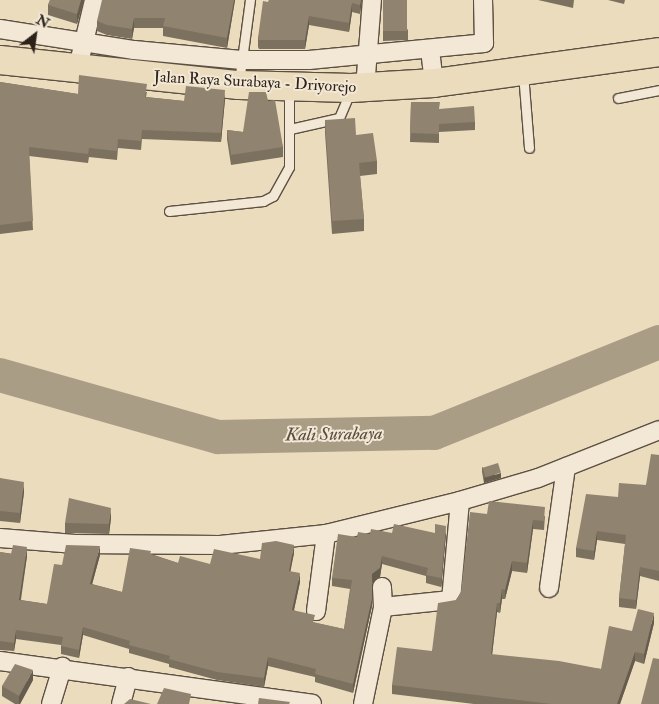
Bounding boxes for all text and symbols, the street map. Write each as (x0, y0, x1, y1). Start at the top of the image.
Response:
north arrow (10, 10, 60, 60)
text: N (33, 11, 52, 32)
street label: Jalan Raya Surabaya - Driyorejo (153, 67, 357, 97)
water label: Kali Surabaya (285, 423, 383, 447)

